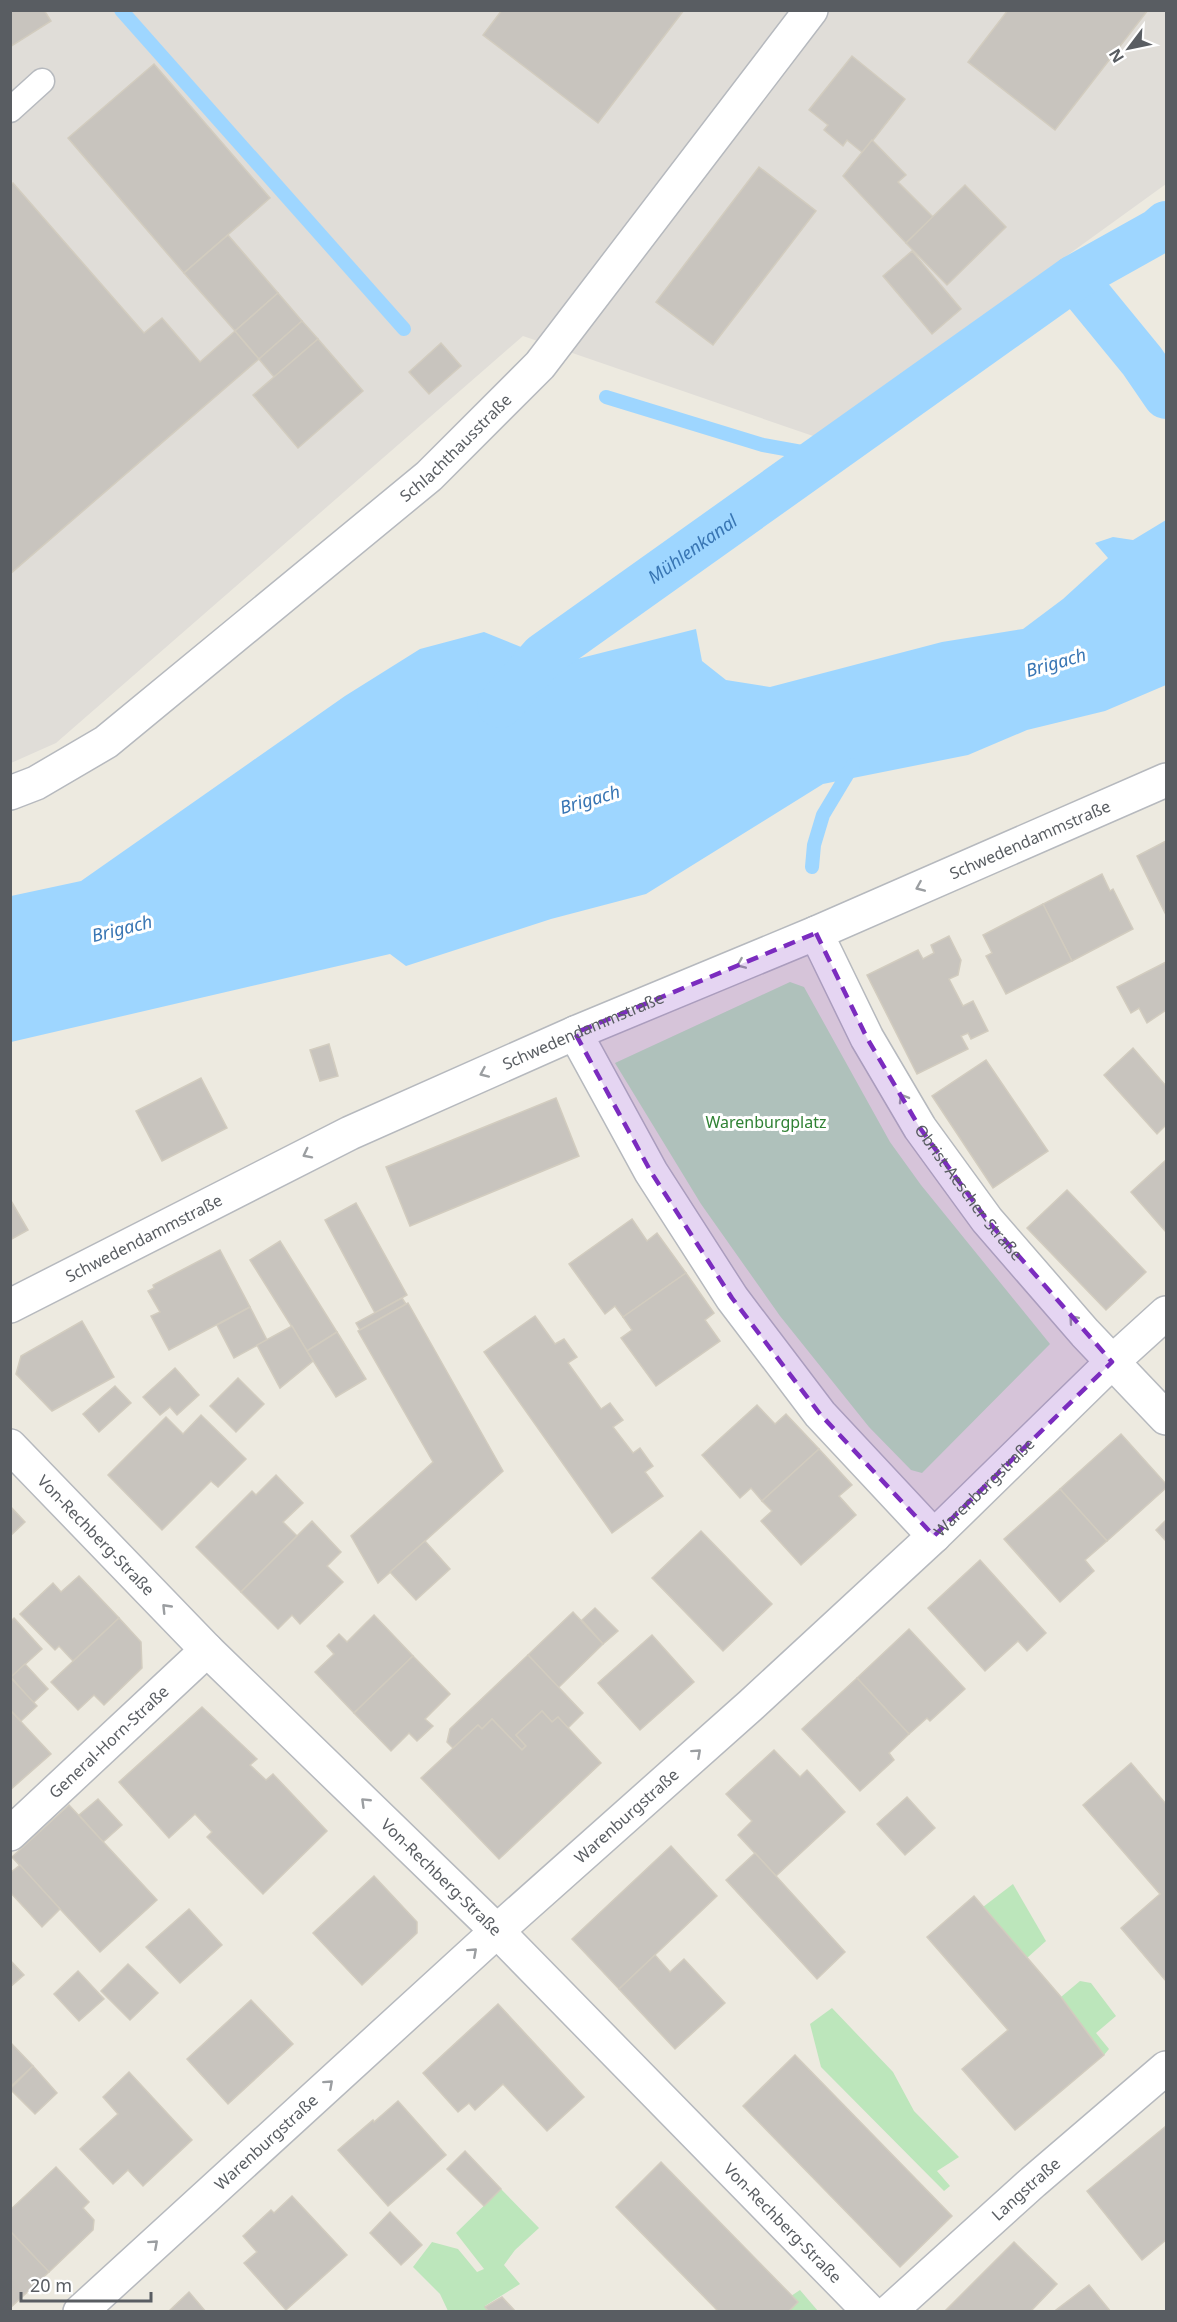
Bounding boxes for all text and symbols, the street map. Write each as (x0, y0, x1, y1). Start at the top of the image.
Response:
north arrow (1099, 18, 1159, 78)
text: N (1104, 45, 1129, 67)
street label: Schlachthausstraße (395, 389, 516, 507)
water label: Mühlenkanal (643, 508, 742, 589)
water label: Brigach (1023, 642, 1089, 682)
water label: Brigach (557, 779, 623, 819)
street label: Schwedendammstraße (946, 795, 1114, 884)
one-way arrow (916, 880, 927, 892)
water label: Brigach (89, 909, 155, 947)
one-way arrow (736, 957, 747, 969)
street label: Schwedendammstraße (499, 986, 667, 1075)
one-way arrow (480, 1066, 491, 1078)
one-way arrow (898, 1094, 910, 1104)
park label: Warenburgplatz (706, 1111, 827, 1133)
street label: Obrist-Aescher-Straße (910, 1120, 1028, 1265)
one-way arrow (302, 1147, 313, 1159)
street label: Schwedendammstraße (61, 1189, 226, 1287)
one-way arrow (1069, 1315, 1080, 1326)
street label: Warenburgstraße (929, 1433, 1039, 1541)
street label: Von-Rechberg-Straße (33, 1470, 160, 1600)
one-way arrow (162, 1604, 173, 1615)
street label: General-Horn-Straße (44, 1680, 173, 1803)
one-way arrow (690, 1749, 701, 1760)
street label: Warenburgstraße (569, 1764, 683, 1868)
one-way arrow (361, 1799, 372, 1810)
street label: Von-Rechberg-Straße (376, 1814, 506, 1941)
one-way arrow (466, 1949, 477, 1960)
one-way arrow (323, 2080, 333, 2091)
street label: Warenburgstraße (210, 2089, 322, 2195)
street label: Langstraße (987, 2153, 1065, 2225)
street label: Von-Rechberg-Straße (719, 2158, 847, 2288)
one-way arrow (148, 2240, 158, 2251)
scale bar (21, 2265, 152, 2303)
text: 20 m (30, 2273, 72, 2297)

